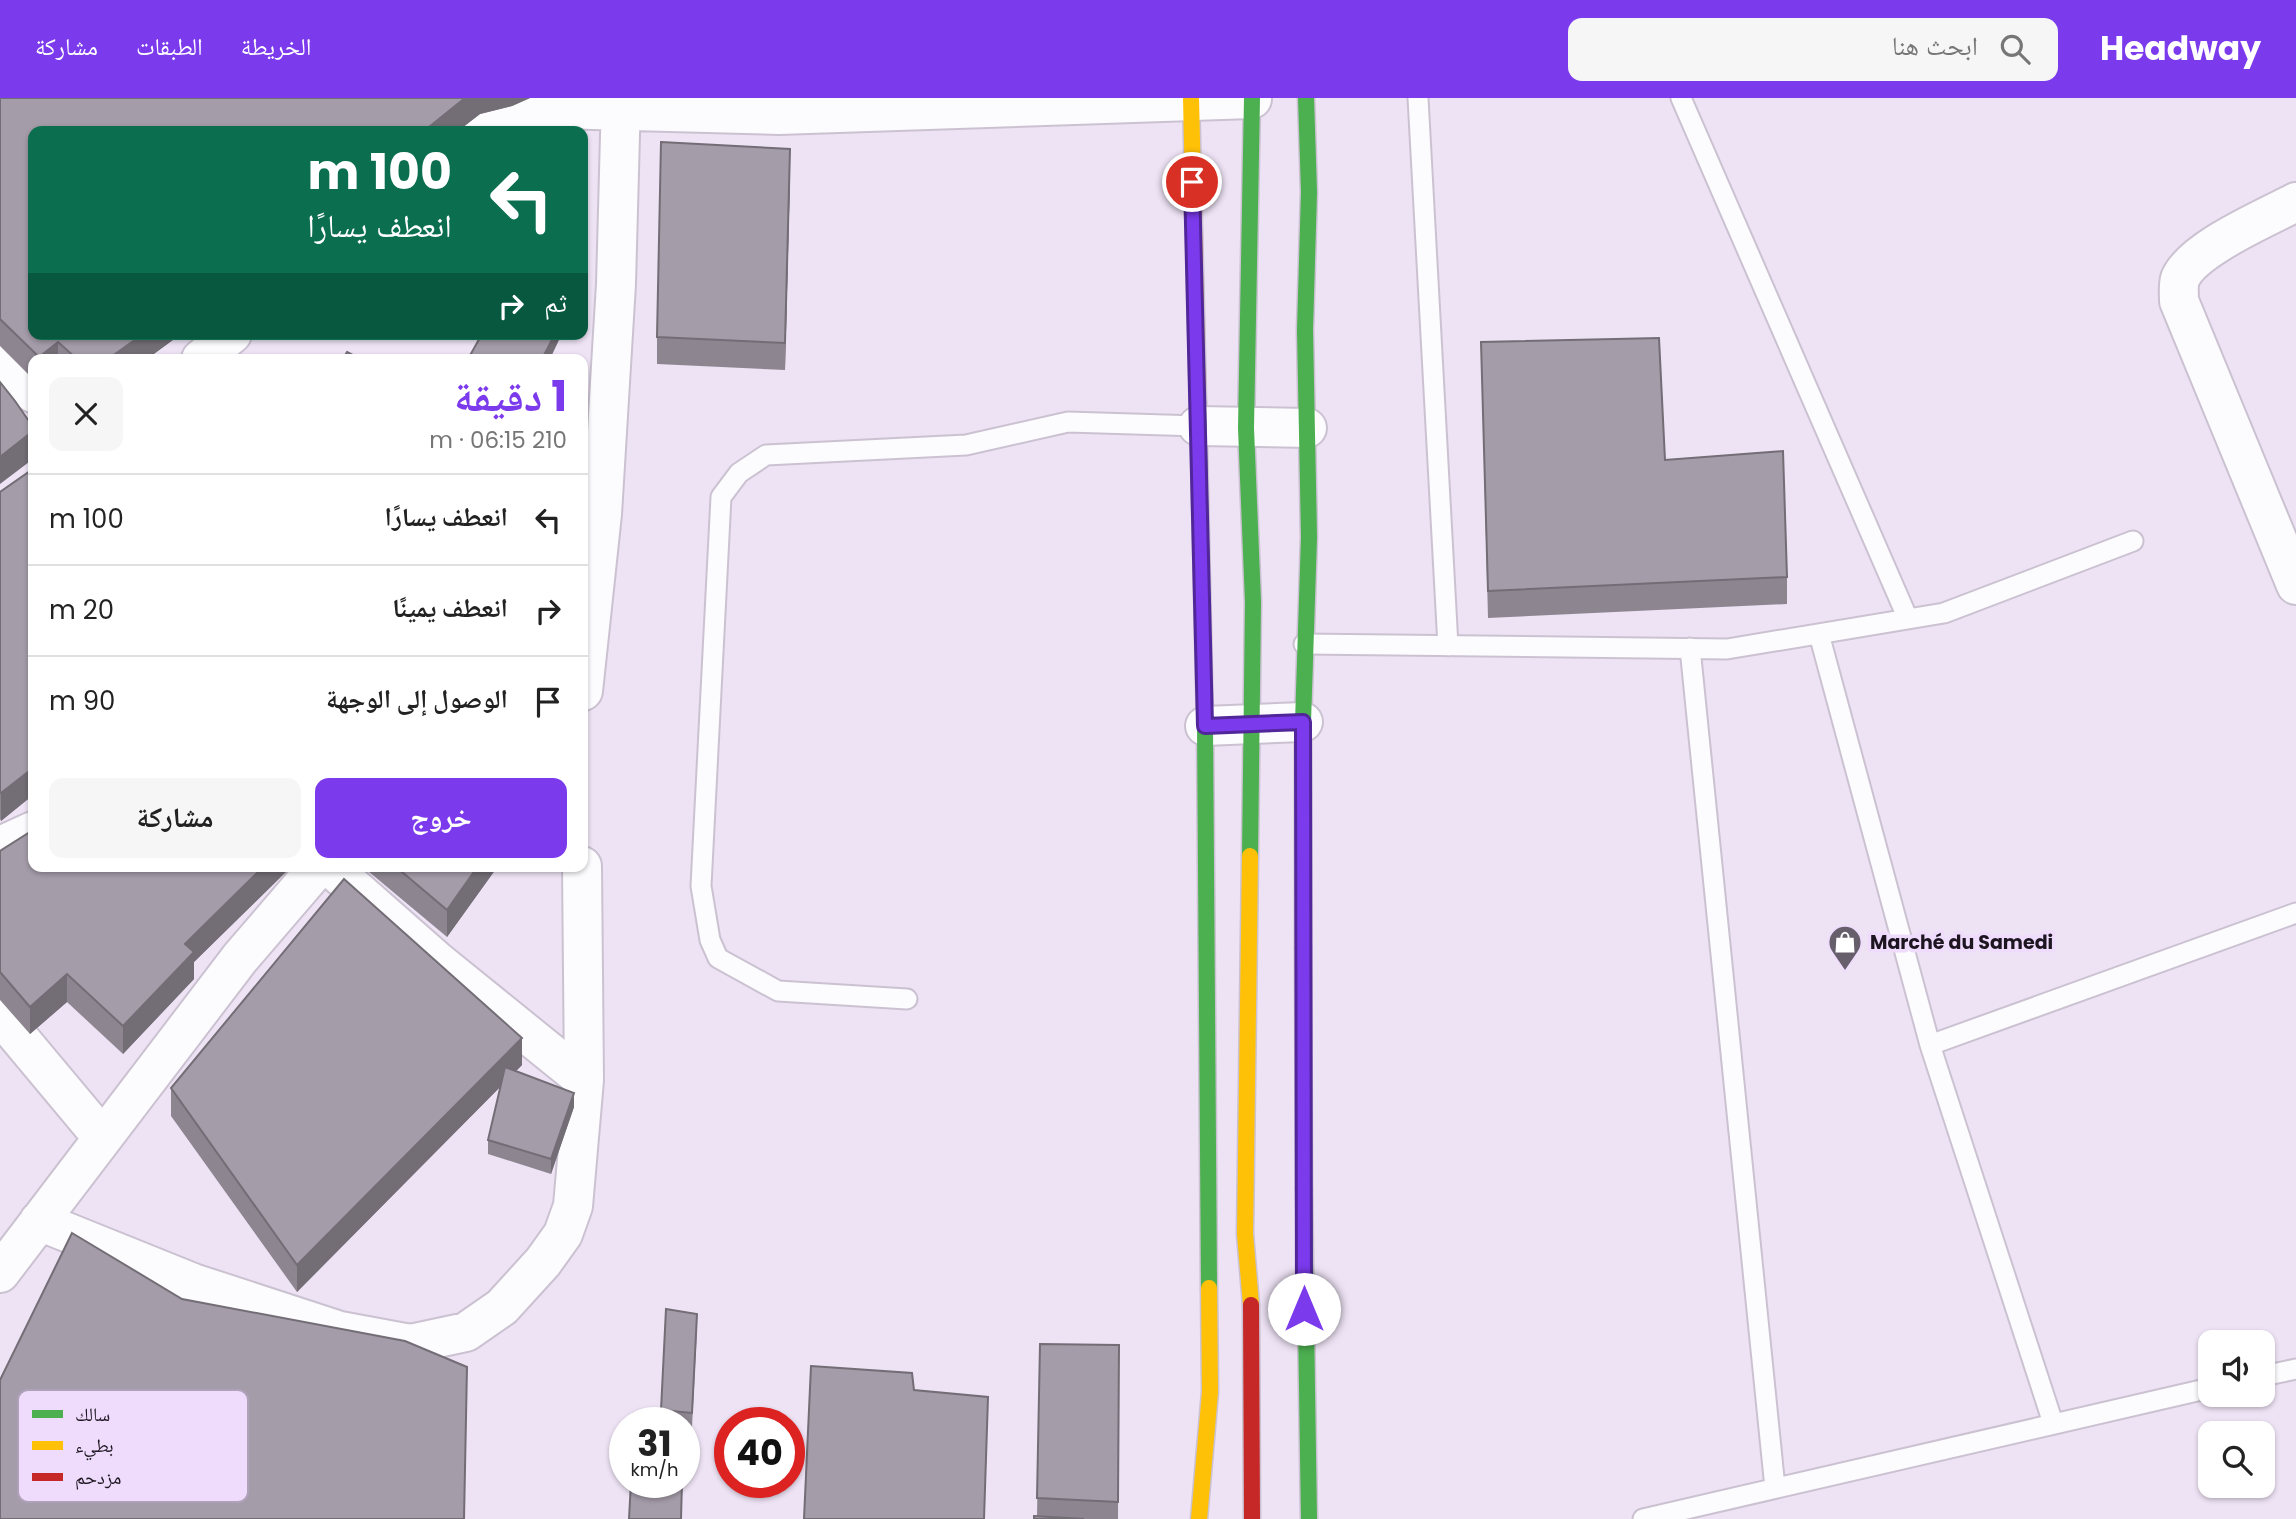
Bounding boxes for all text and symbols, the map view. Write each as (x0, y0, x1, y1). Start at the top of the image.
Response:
search box (1568, 18, 2058, 81)
text: Headway (2100, 25, 2261, 72)
text: ابحث هنا (1892, 28, 1978, 64)
text: مشاركة (35, 30, 98, 63)
text: الطبقات (136, 30, 203, 63)
text: الخريطة (241, 30, 311, 63)
icon: search (1996, 30, 2034, 68)
text: 100 m (307, 138, 452, 206)
pin (1162, 152, 1222, 212)
icon: left (476, 154, 567, 245)
icon: arrive (1173, 163, 1211, 201)
text: انعطف يسارًا (307, 203, 452, 248)
text: ثم (544, 285, 567, 321)
icon: right (492, 287, 530, 325)
text: 1 دقيقة (454, 367, 567, 426)
button: close (49, 377, 123, 451)
text: 210 m · 06:15 (429, 424, 567, 456)
text: انعطف يسارًا (385, 499, 508, 535)
text: 100 m (49, 501, 124, 537)
icon: left (529, 501, 567, 539)
text: انعطف يمينًا (392, 590, 508, 626)
text: 20 m (49, 592, 114, 628)
icon: right (529, 592, 567, 630)
text: الوصول إلى الوجهة (326, 681, 508, 717)
text: 90 m (49, 683, 115, 719)
icon: arrive (529, 683, 567, 721)
button: مشاركة (49, 778, 301, 858)
button: خروج (315, 778, 567, 858)
shop icon: Marché du Samedi (1826, 923, 1864, 972)
place label: Marché du Samedi (1870, 929, 2053, 956)
position arrow (1267, 1272, 1341, 1346)
map controls (2198, 1330, 2275, 1498)
button: sound (2198, 1330, 2275, 1407)
legend (18, 1390, 248, 1502)
text: سالك (75, 1401, 110, 1428)
speed limit sign: 40 (714, 1407, 805, 1498)
text: 31 (637, 1419, 672, 1468)
button: search (2198, 1421, 2275, 1498)
text: بطيء (75, 1432, 114, 1461)
text: km/h (631, 1457, 678, 1482)
text: مزدحم (75, 1464, 121, 1491)

